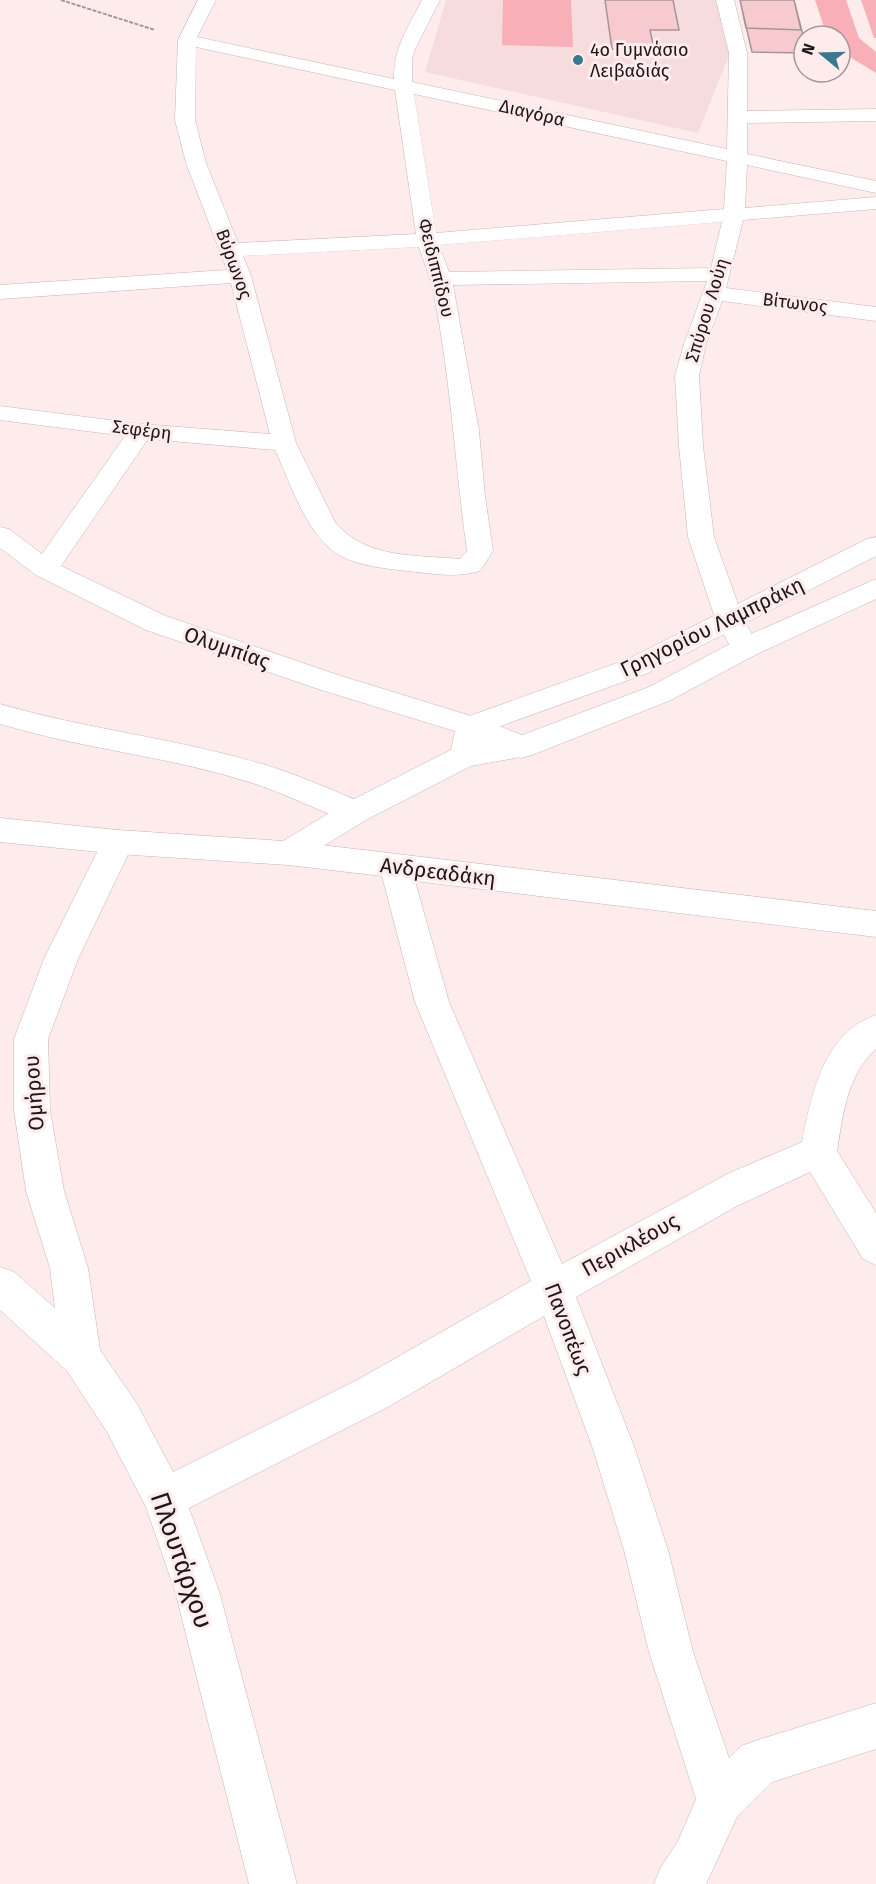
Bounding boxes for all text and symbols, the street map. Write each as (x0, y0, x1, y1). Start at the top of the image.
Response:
north arrow (792, 24, 852, 84)
place label: 4o Γυμνάσιο Λειβαδιάς (590, 39, 688, 82)
text: N (798, 41, 819, 57)
marker: 4o Γυμνάσιο Λειβαδιάς (571, 53, 585, 67)
street label: Διαγόρα (497, 95, 567, 131)
street label: Φειδιππίδου (413, 216, 459, 320)
street label: Βύρωνος (211, 226, 257, 303)
street label: Σπύρου Λούη (681, 255, 733, 365)
street label: Βίτωνος (761, 288, 829, 318)
street label: Σεφέρη (111, 415, 173, 445)
street label: Γρηγορίου Λαμπράκη (616, 571, 808, 683)
street label: Ολυμπίας (181, 621, 274, 675)
street label: Ανδρεαδάκη (379, 852, 497, 892)
street label: Ομήρου (18, 1054, 50, 1132)
street label: Περικλέους (577, 1208, 683, 1282)
street label: Πανοπέως (539, 1279, 597, 1379)
street label: Πλουτάρχου (144, 1488, 219, 1633)

